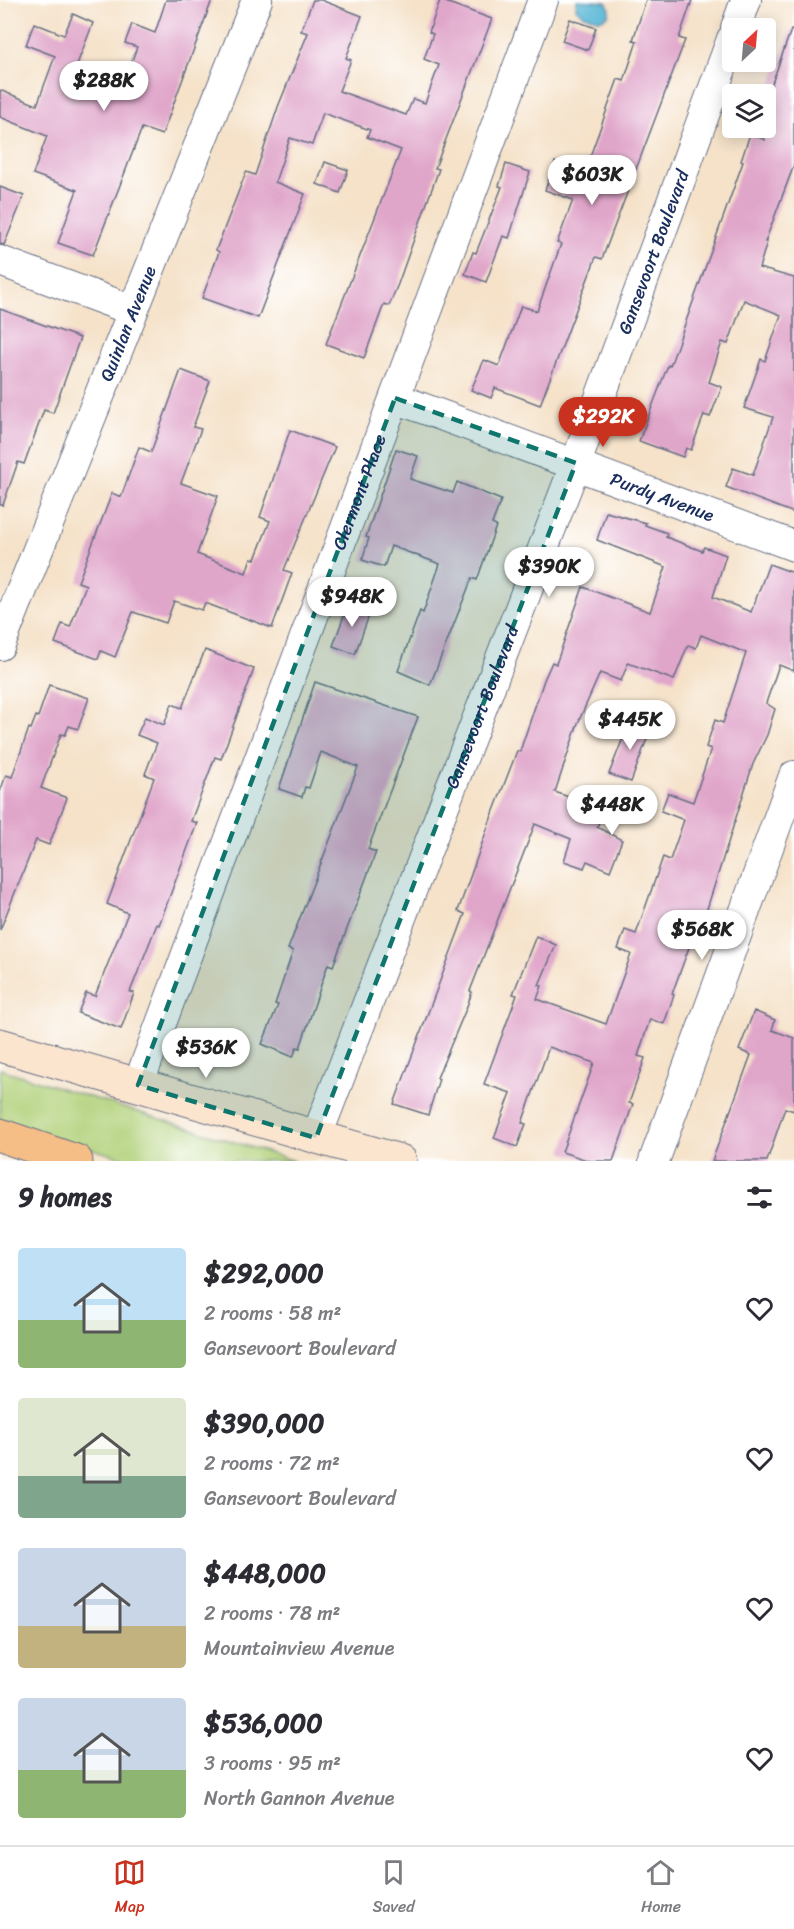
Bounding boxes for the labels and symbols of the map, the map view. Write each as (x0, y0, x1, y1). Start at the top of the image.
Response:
north arrow (722, 18, 776, 72)
pin: $288K (62, 61, 146, 112)
pin: $603K (550, 155, 634, 206)
street label: Gansevoort Boulevard (609, 164, 699, 339)
street label: Quinlan Avenue (91, 261, 166, 386)
pin: $292K (561, 397, 645, 448)
street label: Clermont Place (323, 429, 396, 555)
street label: Purdy Avenue (606, 463, 719, 531)
pin: $390K (507, 547, 591, 598)
pin: $948K (310, 577, 394, 628)
street label: Gansevoort Boulevard (436, 619, 529, 793)
pin: $445K (588, 700, 672, 751)
pin: $448K (570, 785, 654, 836)
pin: $568K (660, 910, 744, 961)
pin: $536K (164, 1028, 248, 1079)

